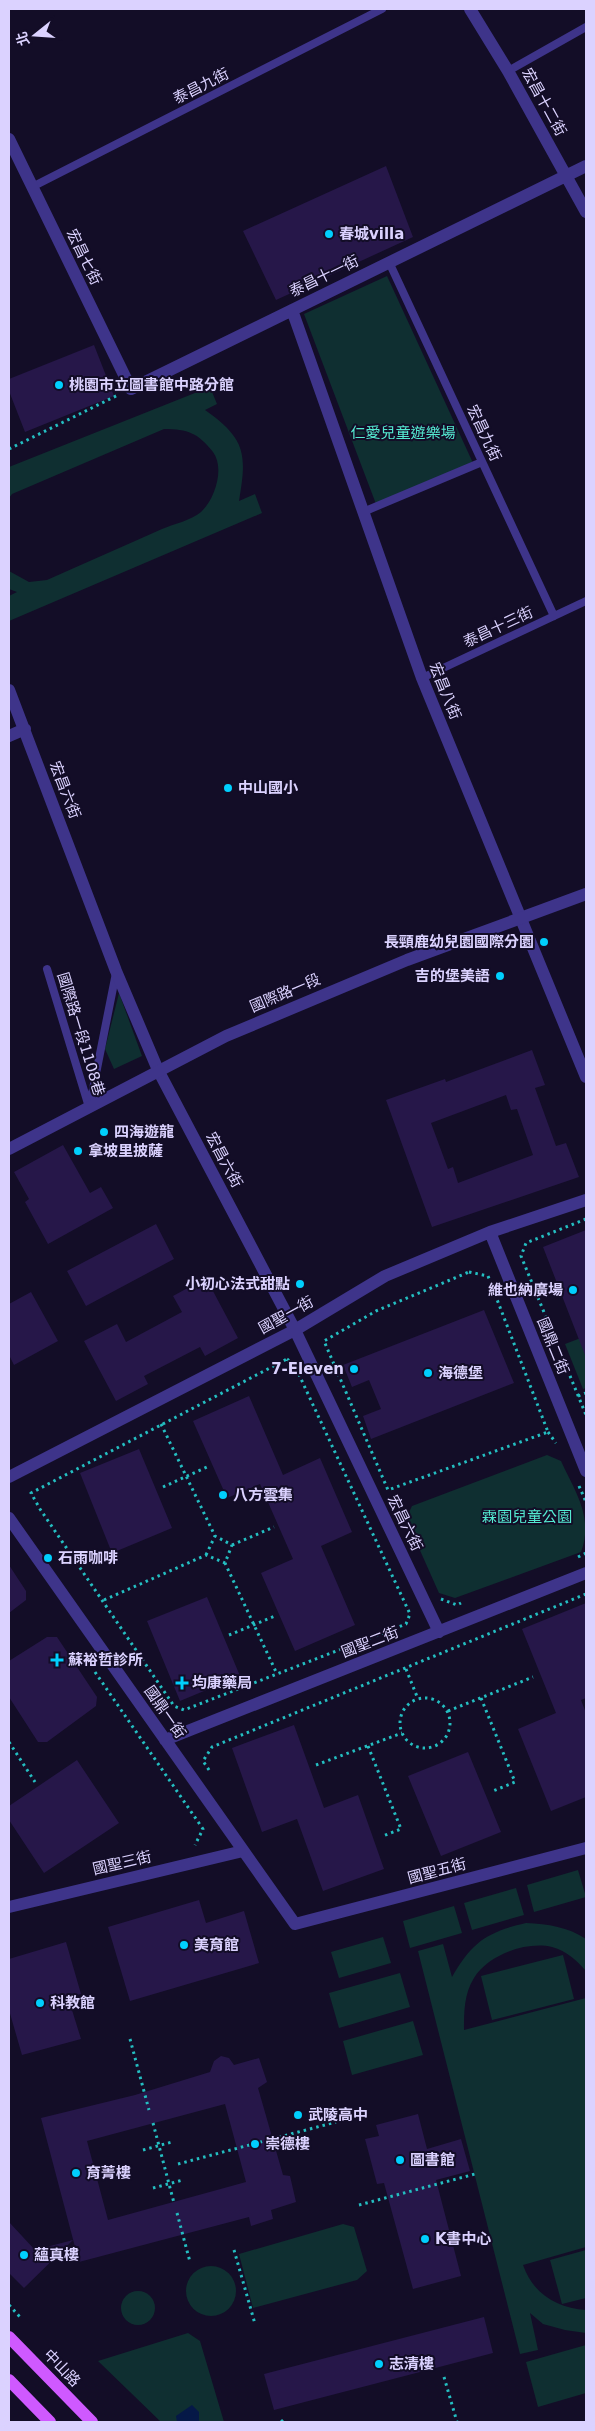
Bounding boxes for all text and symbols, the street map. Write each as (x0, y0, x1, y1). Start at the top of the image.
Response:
north arrow (10, 10, 60, 60)
text: 北 (13, 30, 32, 48)
street label: 泰昌九街 (170, 64, 232, 108)
street label: 宏昌十二街 (518, 65, 570, 139)
place label: 春城villa (339, 225, 404, 243)
street label: 宏昌七街 (63, 226, 105, 288)
marker: 春城villa (323, 228, 335, 240)
street label: 泰昌十一街 (286, 251, 362, 301)
place label: 桃園市立圖書館中路分館 (69, 376, 234, 394)
marker: 桃園市立圖書館中路分館 (53, 379, 65, 391)
street label: 宏昌九街 (463, 402, 505, 464)
park label: 仁愛兒童遊樂場 (350, 424, 456, 442)
street label: 泰昌十三街 (460, 603, 536, 651)
street label: 宏昌八街 (425, 660, 465, 722)
street label: 宏昌六街 (46, 759, 84, 821)
place label: 中山國小 (238, 779, 299, 797)
marker: 中山國小 (222, 782, 234, 794)
place label: 長頸鹿幼兒園國際分園 (384, 933, 534, 951)
marker: 長頸鹿幼兒園國際分園 (538, 936, 550, 948)
place label: 吉的堡美語 (415, 967, 490, 985)
street label: 國際路一段1108巷 (54, 970, 108, 1098)
street label: 國際路一段 (247, 970, 323, 1016)
marker: 吉的堡美語 (494, 970, 506, 982)
place label: 四海遊龍 (114, 1123, 174, 1141)
marker: 四海遊龍 (98, 1126, 110, 1138)
street label: 宏昌六街 (202, 1129, 246, 1191)
place label: 拿坡里披薩 (88, 1142, 163, 1160)
marker: 拿坡里披薩 (72, 1145, 84, 1157)
place label: 小初心法式甜點 (185, 1275, 290, 1293)
marker: 小初心法式甜點 (294, 1278, 306, 1290)
place label: 維也納廣場 (488, 1281, 563, 1299)
marker: 維也納廣場 (567, 1284, 579, 1296)
street label: 國聖一街 (255, 1293, 317, 1337)
street label: 國鼎二街 (533, 1315, 573, 1377)
place label: 7-Eleven (271, 1360, 344, 1378)
marker: 7-Eleven (348, 1363, 360, 1375)
place label: 海德堡 (438, 1364, 483, 1382)
marker: 海德堡 (422, 1367, 434, 1379)
place label: 八方雲集 (233, 1486, 293, 1504)
marker: 八方雲集 (217, 1489, 229, 1501)
street label: 宏昌六街 (384, 1492, 426, 1554)
park label: 霖園兒童公園 (482, 1508, 572, 1526)
place label: 石雨咖啡 (58, 1549, 118, 1567)
marker: 石雨咖啡 (42, 1552, 54, 1564)
street label: 國聖二街 (339, 1623, 401, 1661)
place label: 蘇裕哲診所 (68, 1651, 143, 1669)
marker: 蘇裕哲診所 (50, 1653, 64, 1667)
place label: 均康藥局 (192, 1674, 252, 1692)
marker: 均康藥局 (176, 1677, 188, 1689)
street label: 國鼎一街 (140, 1682, 190, 1742)
street label: 國聖三街 (91, 1847, 153, 1879)
street label: 國聖五街 (406, 1855, 468, 1887)
place label: 美育館 (194, 1936, 239, 1954)
marker: 美育館 (178, 1939, 190, 1951)
place label: 科教館 (50, 1994, 95, 2012)
marker: 科教館 (34, 1997, 46, 2009)
place label: 武陵高中 (308, 2106, 368, 2124)
marker: 武陵高中 (292, 2109, 304, 2121)
place label: 崇德樓 (265, 2135, 310, 2153)
marker: 崇德樓 (249, 2138, 261, 2150)
place label: 圖書館 (410, 2151, 455, 2169)
marker: 圖書館 (394, 2154, 406, 2166)
place label: 育菁樓 (86, 2164, 131, 2182)
marker: 育菁樓 (70, 2167, 82, 2179)
place label: K書中心 (435, 2230, 492, 2248)
marker: K書中心 (419, 2233, 431, 2245)
place label: 蘊真樓 (34, 2246, 79, 2264)
marker: 蘊真樓 (18, 2249, 30, 2261)
street label: 中山路 (40, 2346, 84, 2390)
place label: 志清樓 (389, 2355, 434, 2373)
marker: 志清樓 (373, 2358, 385, 2370)

